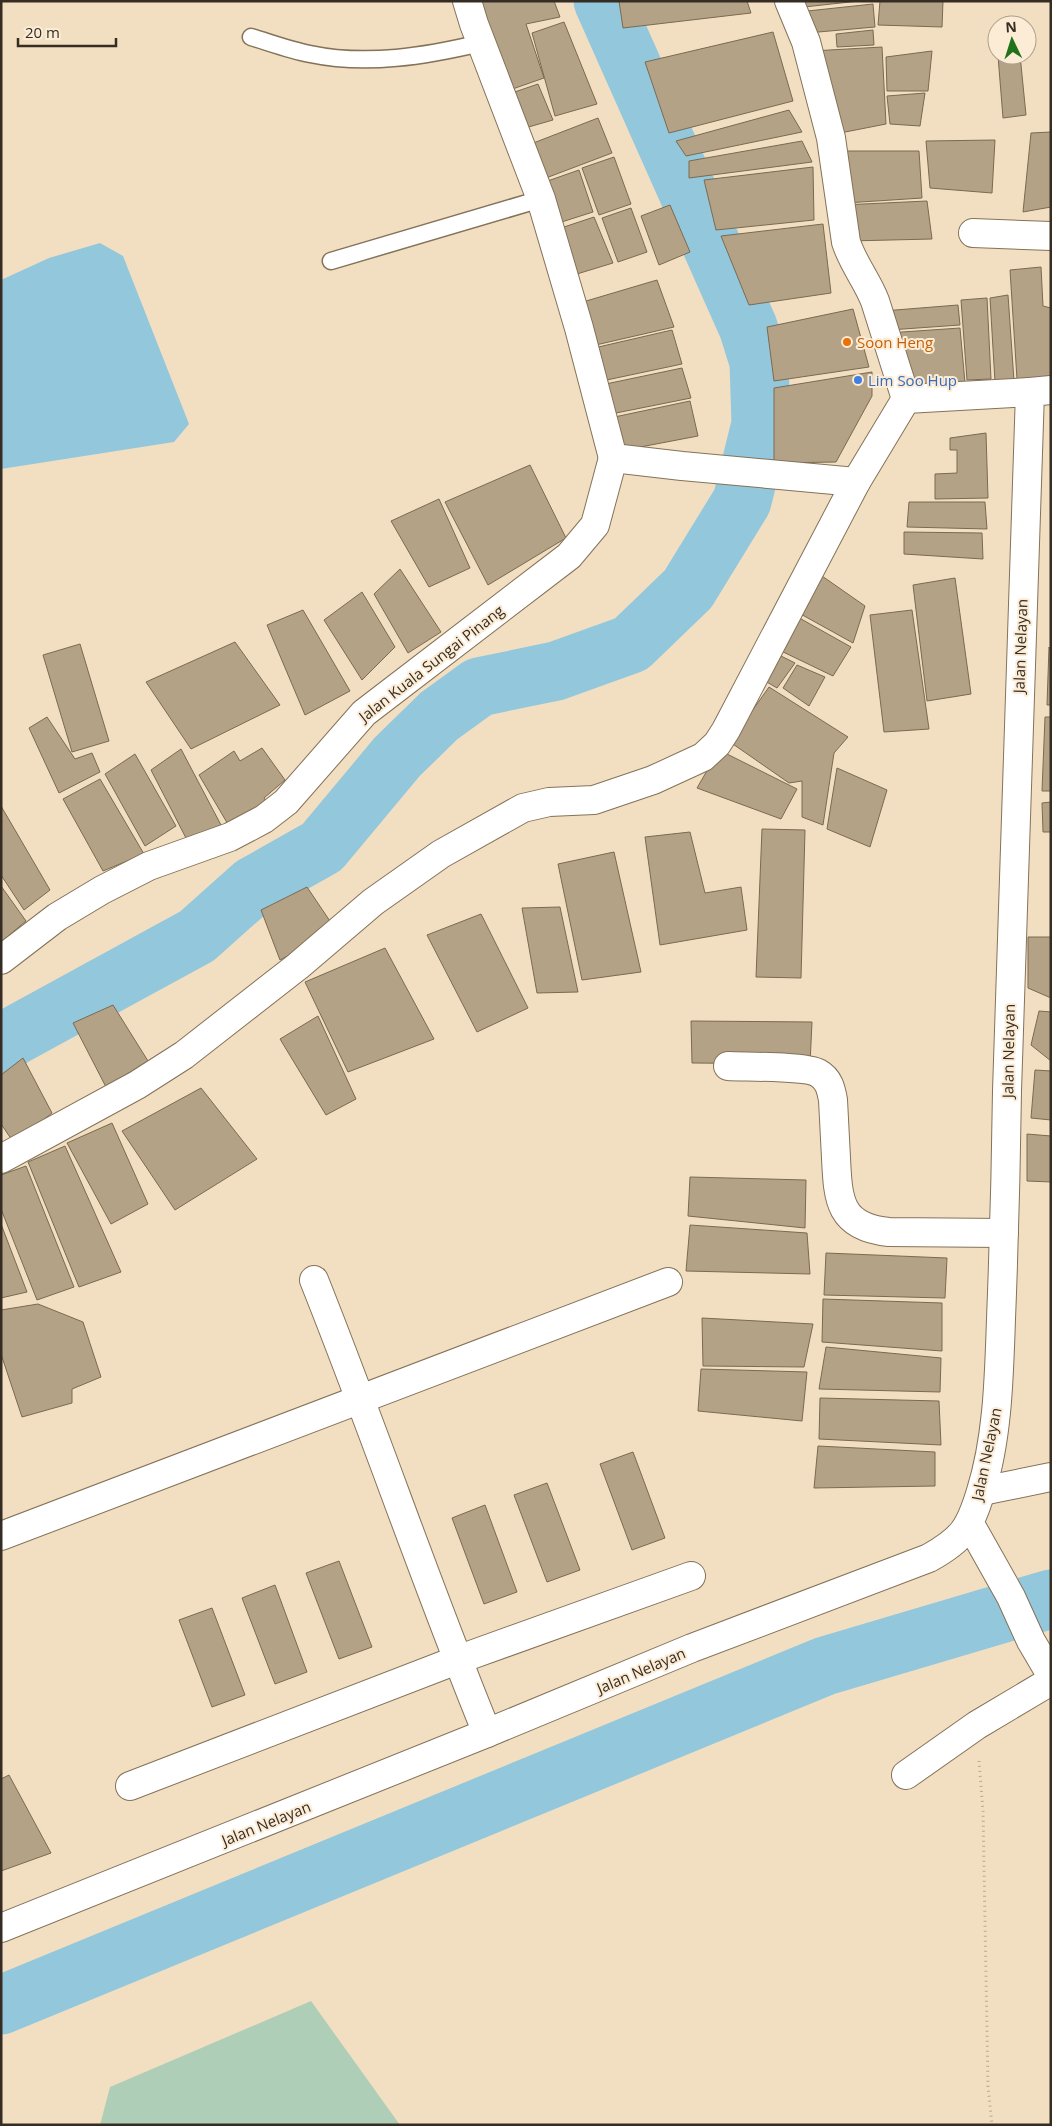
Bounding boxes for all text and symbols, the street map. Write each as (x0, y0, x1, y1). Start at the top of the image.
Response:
scale bar (18, 15, 115, 47)
north arrow (987, 15, 1037, 65)
text: N (1005, 17, 1017, 36)
text: 20 m (25, 22, 60, 42)
place label: Soon Heng (857, 332, 933, 352)
marker: Soon Heng (841, 336, 853, 348)
place label: Lim Soo Hup (868, 370, 957, 390)
marker: Lim Soo Hup (852, 374, 864, 386)
street label: Jalan Nelayan (1008, 598, 1032, 696)
street label: Jalan Kuala Sungai Pinang (353, 600, 508, 727)
street label: Jalan Nelayan (997, 1004, 1019, 1100)
street label: Jalan Nelayan (966, 1406, 1006, 1504)
street label: Jalan Nelayan (592, 1642, 688, 1698)
street label: Jalan Nelayan (217, 1796, 314, 1851)

